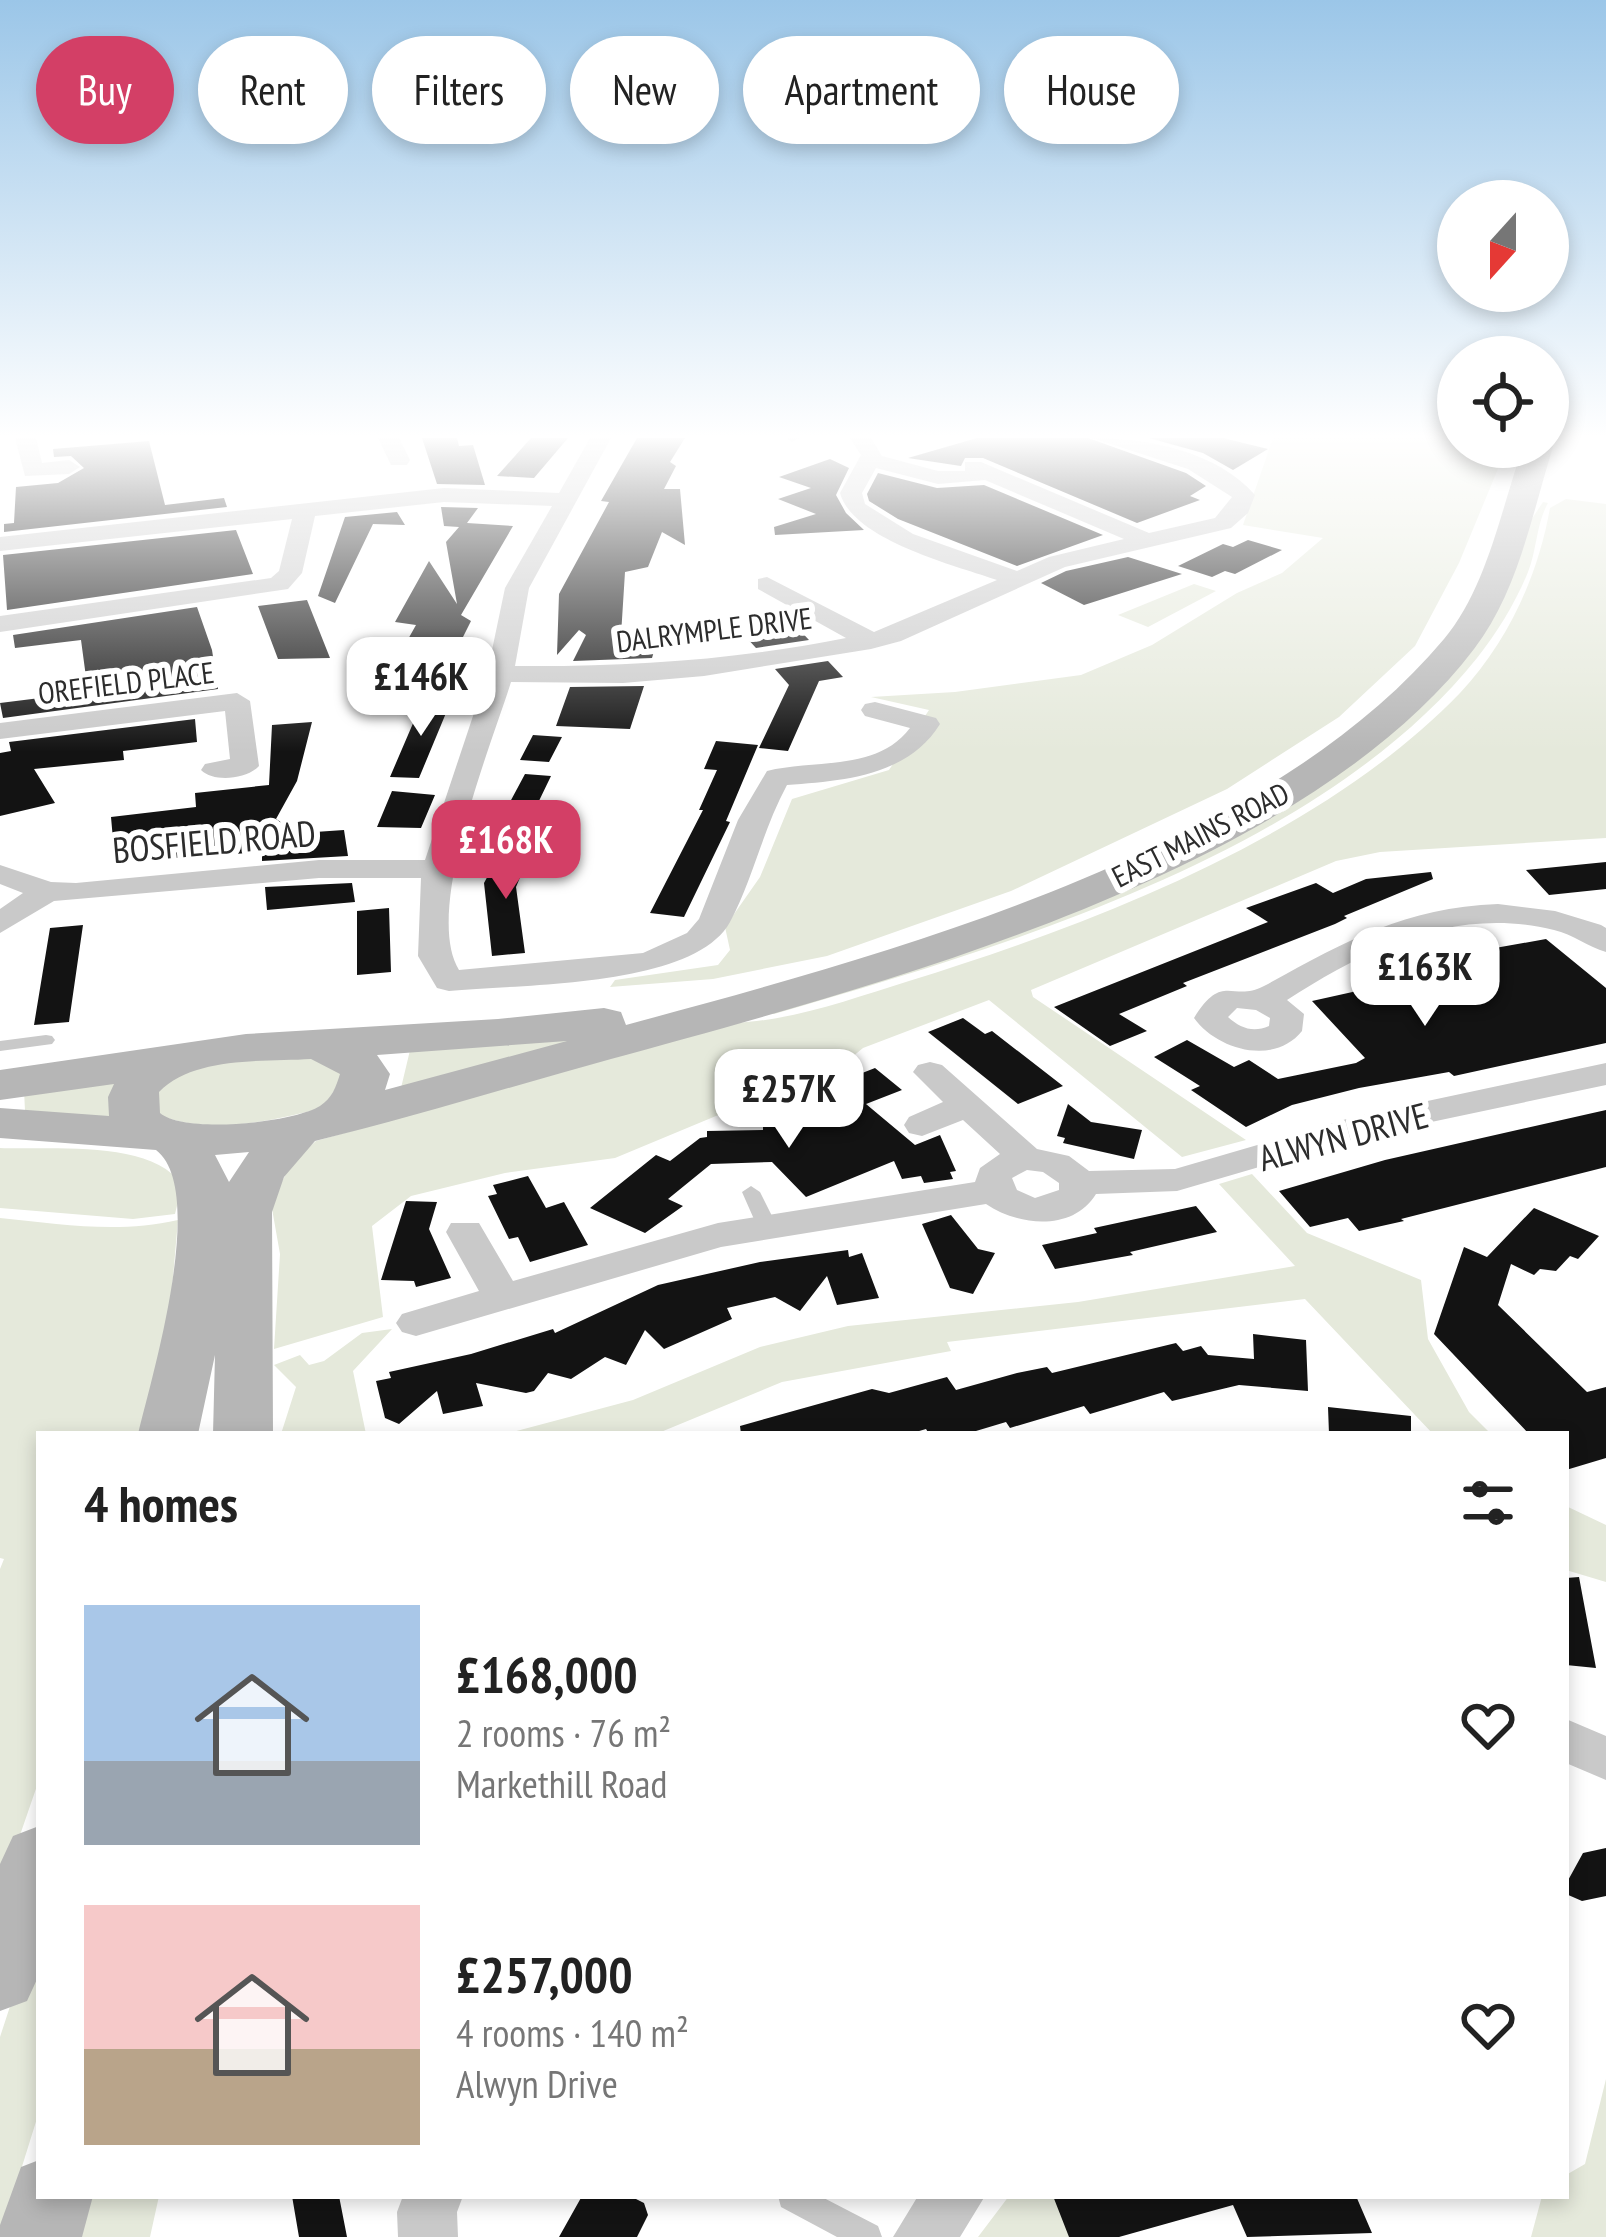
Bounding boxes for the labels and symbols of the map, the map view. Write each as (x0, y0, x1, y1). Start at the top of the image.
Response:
north arrow (1437, 180, 1569, 312)
street label: DALRYMPLE DRIVE (614, 598, 814, 660)
pin: £146K (337, 637, 505, 739)
street label: OREFIELD PLACE (36, 652, 216, 712)
street label: EAST MAINS ROAD (1105, 773, 1295, 895)
pin: £168K (422, 800, 590, 902)
street label: BOSFIELD ROAD (111, 809, 317, 873)
pin: £163K (1341, 927, 1509, 1029)
pin: £257K (705, 1049, 873, 1151)
street label: ALWYN DRIVE (1253, 1091, 1433, 1181)

